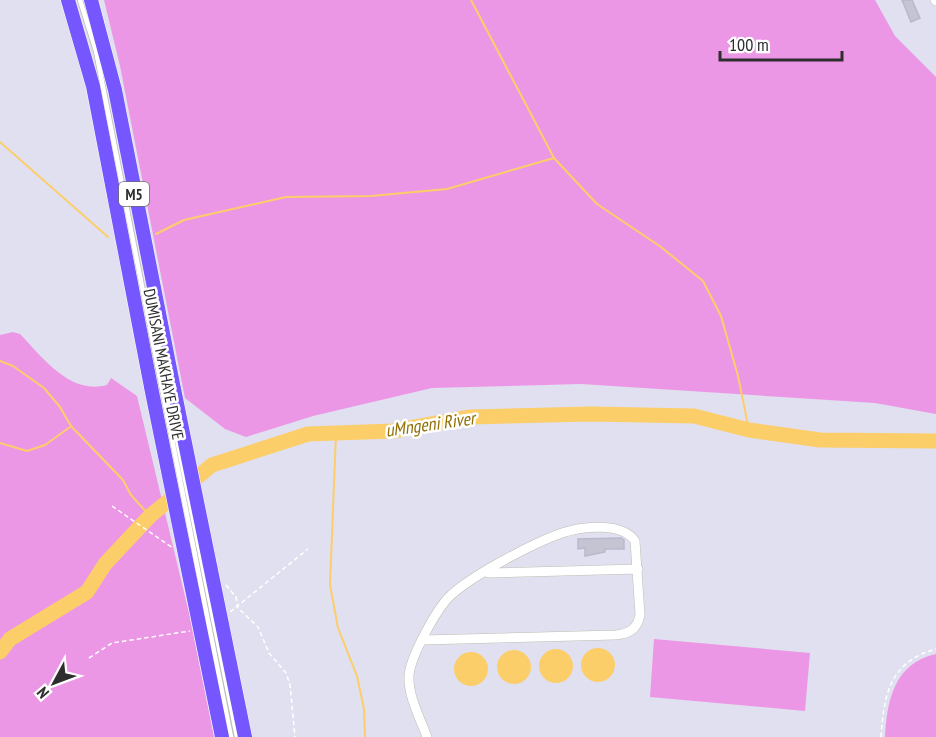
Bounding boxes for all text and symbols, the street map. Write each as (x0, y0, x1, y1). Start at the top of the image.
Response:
scale bar (720, 24, 842, 62)
text: 100 m (729, 33, 769, 56)
road number: M5 (119, 182, 149, 206)
street label: DUMISANI MAKHAYE DRIVE (140, 287, 188, 441)
water label: uMngeni River (384, 406, 479, 442)
north arrow (24, 653, 84, 713)
text: N (32, 683, 53, 703)

